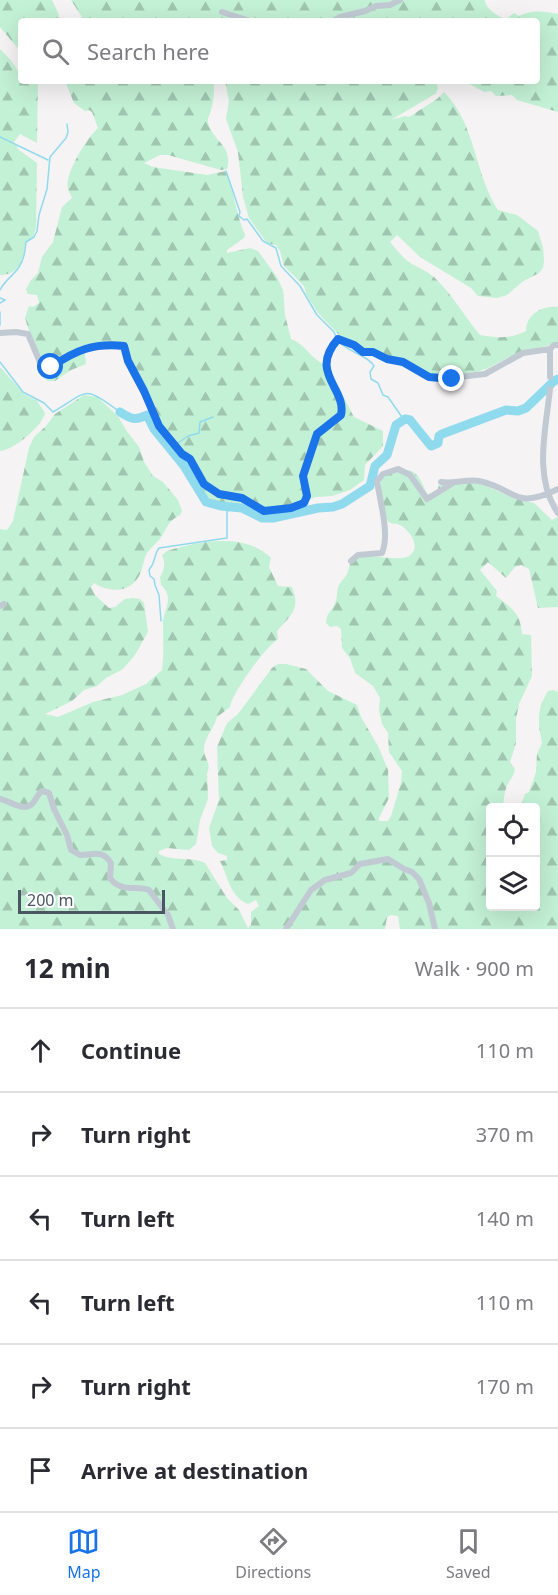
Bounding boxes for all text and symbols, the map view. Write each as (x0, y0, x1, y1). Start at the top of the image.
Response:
search box (18, 18, 540, 84)
icon: search (39, 35, 72, 68)
text: Search here (87, 36, 209, 66)
route start (37, 353, 63, 379)
route end (438, 365, 464, 391)
map controls (486, 803, 540, 911)
button: locate (486, 803, 540, 857)
button: layers (486, 857, 540, 911)
scale bar (18, 887, 165, 914)
text: 200 m (27, 889, 74, 911)
text: 12 min (24, 950, 111, 986)
text: Walk · 900 m (415, 955, 534, 982)
icon: ahead (24, 1034, 57, 1067)
text: Continue (81, 1035, 181, 1065)
text: 110 m (476, 1037, 534, 1064)
icon: right (24, 1118, 57, 1151)
text: Turn right (81, 1119, 191, 1149)
text: 370 m (476, 1121, 534, 1148)
icon: left (24, 1202, 57, 1235)
text: Turn left (81, 1203, 175, 1233)
text: 140 m (476, 1205, 534, 1232)
icon: left (24, 1286, 57, 1319)
text: Turn left (81, 1287, 175, 1317)
text: 110 m (476, 1289, 534, 1316)
icon: right (24, 1370, 57, 1403)
text: Turn right (81, 1371, 191, 1401)
text: 170 m (476, 1373, 534, 1400)
icon: arrive (24, 1454, 57, 1487)
text: Arrive at destination (81, 1455, 308, 1485)
tab: Map (67, 1525, 101, 1583)
tab: Directions (235, 1525, 311, 1583)
tab: Saved (446, 1525, 491, 1583)

